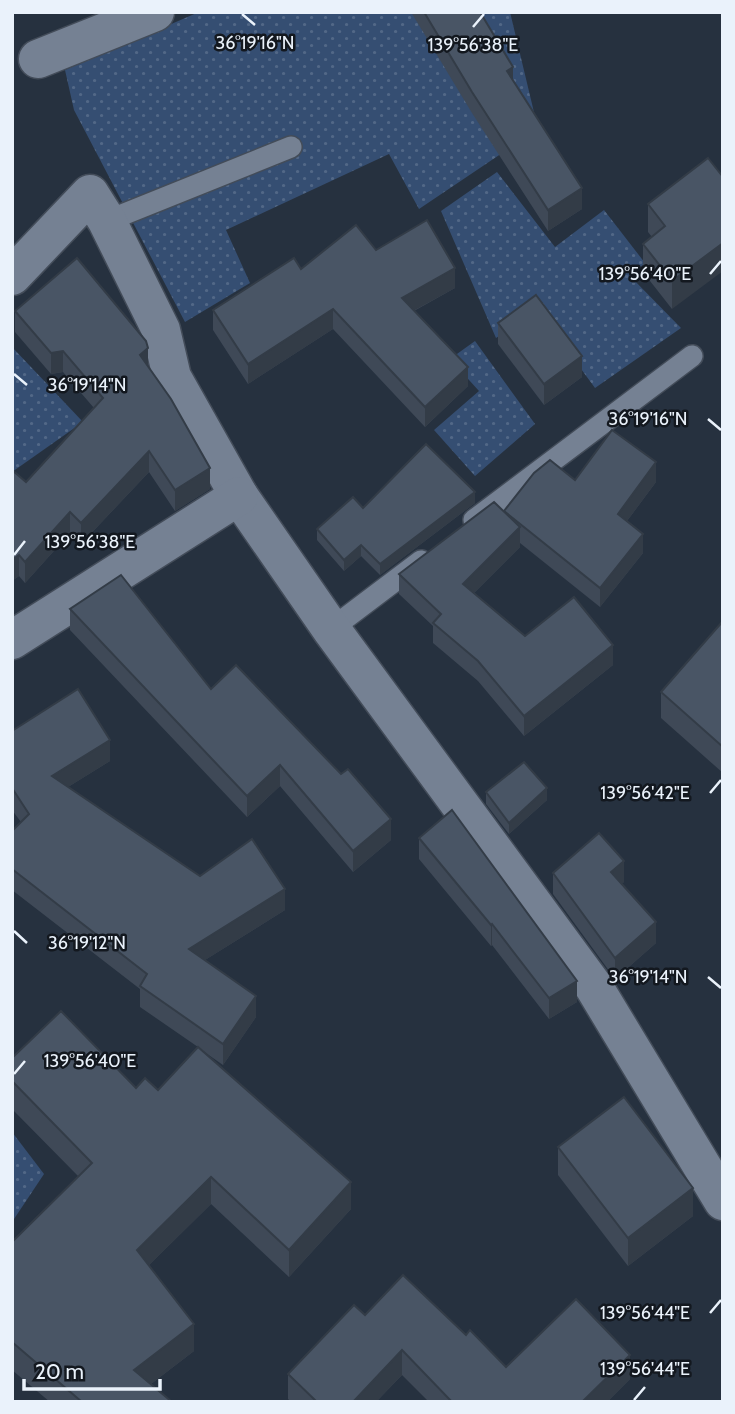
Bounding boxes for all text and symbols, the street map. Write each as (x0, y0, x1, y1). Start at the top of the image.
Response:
text: 36°19'16"N (216, 32, 294, 54)
text: 139°56'38"E (428, 34, 518, 56)
text: 139°56'40"E (599, 263, 691, 285)
text: 36°19'14"N (48, 374, 126, 396)
text: 36°19'16"N (609, 408, 687, 430)
text: 139°56'38"E (45, 531, 135, 553)
text: 139°56'42"E (600, 782, 690, 804)
text: 36°19'12"N (48, 932, 126, 954)
text: 36°19'14"N (609, 966, 687, 988)
text: 139°56'40"E (44, 1050, 136, 1072)
text: 139°56'44"E (600, 1302, 690, 1324)
scale bar (24, 1348, 161, 1392)
text: 139°56'44"E (600, 1358, 690, 1380)
text: 20 m (35, 1359, 84, 1384)

